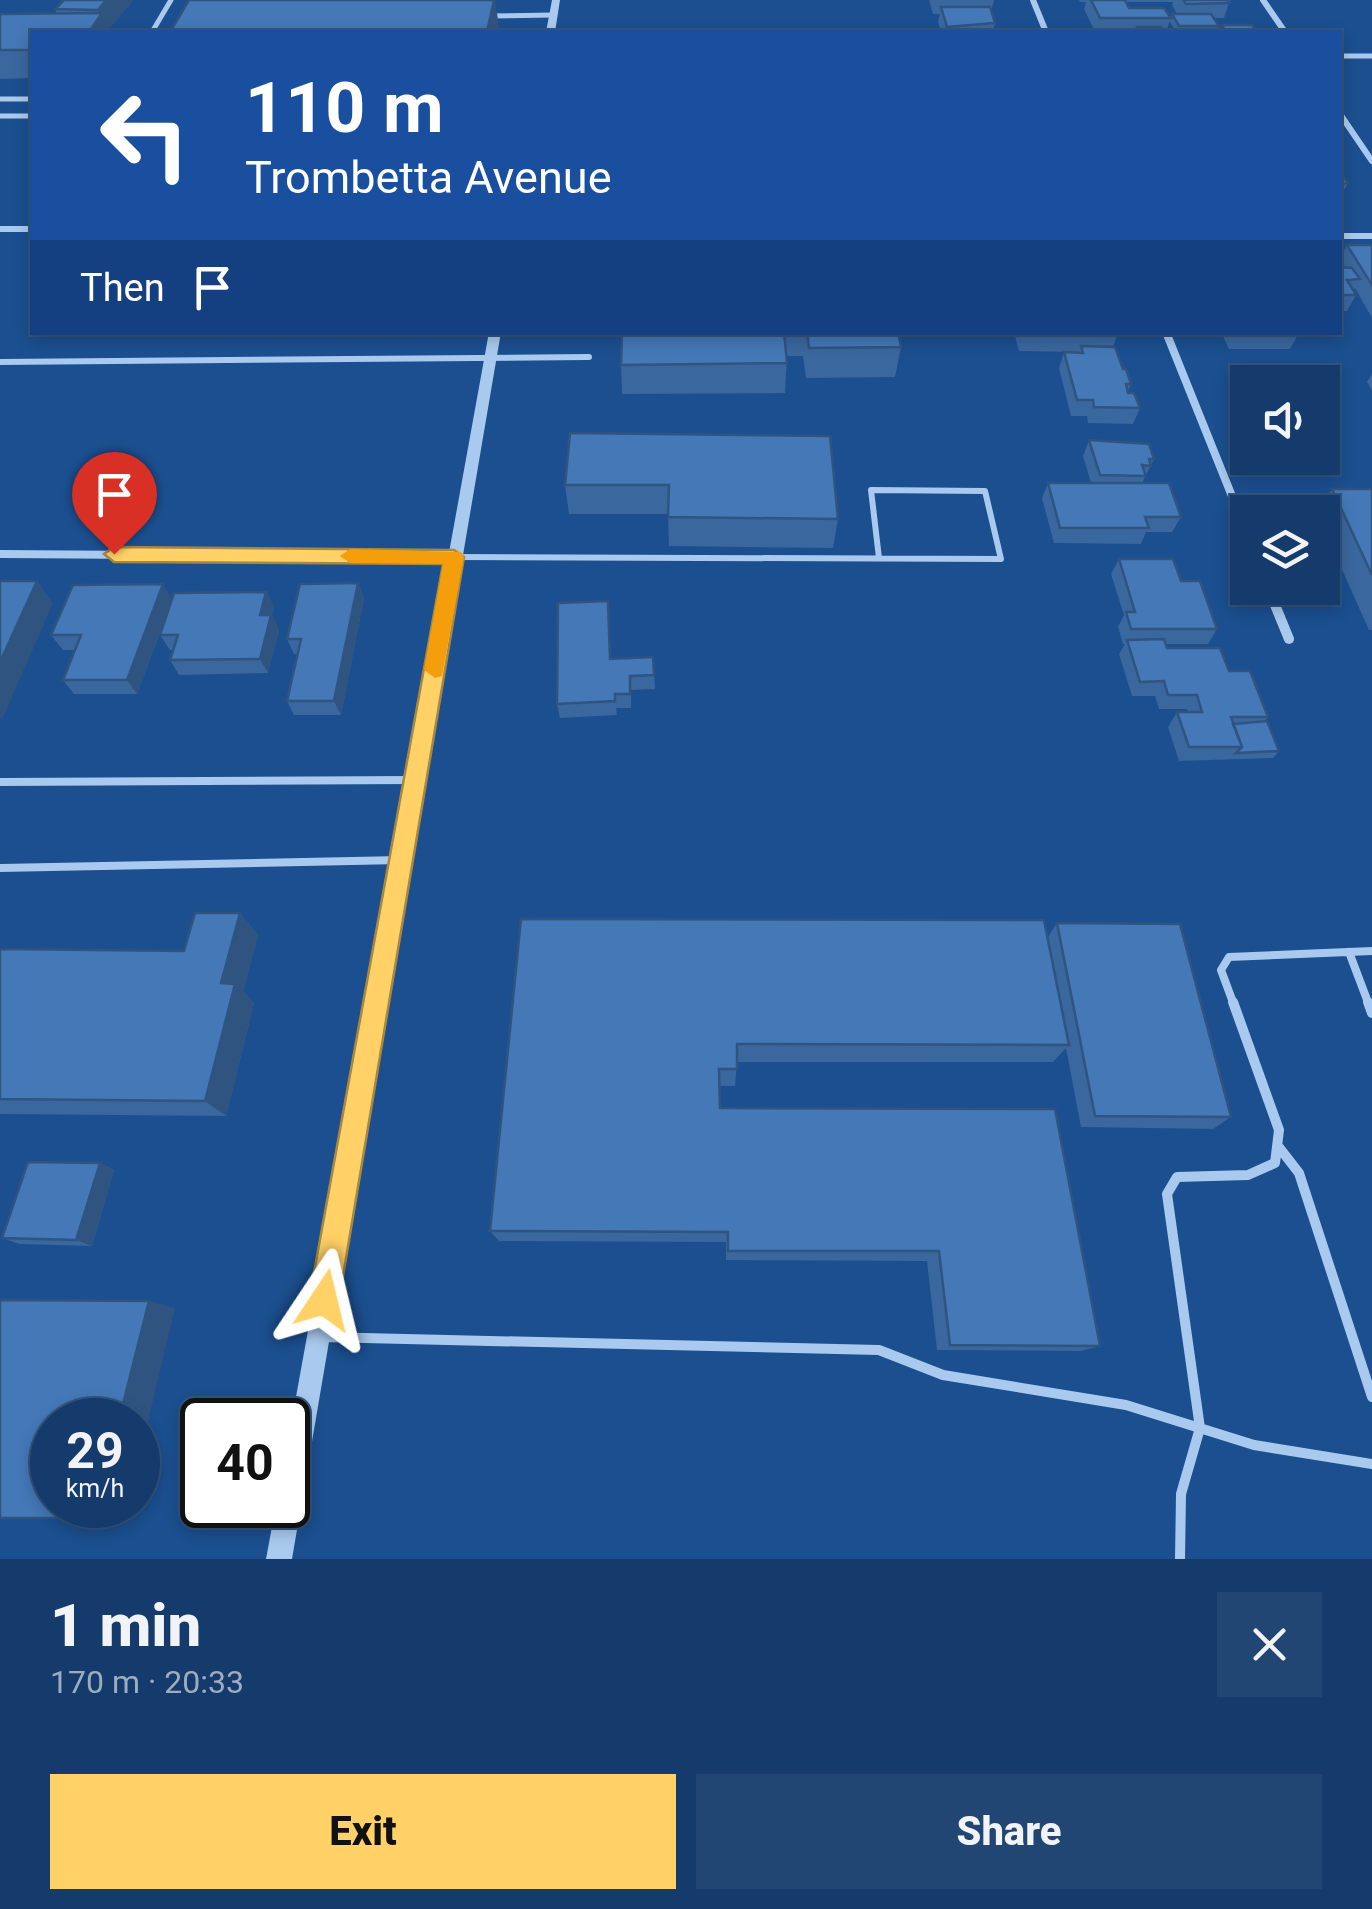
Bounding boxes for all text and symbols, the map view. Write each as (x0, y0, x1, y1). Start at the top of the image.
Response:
text: 110 m (245, 67, 444, 149)
icon: left (80, 70, 210, 200)
text: Trombetta Avenue (245, 151, 612, 204)
icon: arrive (185, 260, 240, 315)
text: Then (80, 266, 165, 310)
map controls (1230, 365, 1340, 605)
button: sound (1230, 365, 1340, 475)
pin (72, 452, 157, 555)
icon: arrive (87, 467, 142, 522)
button: layers (1230, 495, 1340, 605)
position arrow (272, 1248, 376, 1352)
speed limit sign: 40 (180, 1398, 310, 1528)
text: 29 (66, 1422, 124, 1480)
text: km/h (66, 1474, 124, 1503)
text: 1 min (50, 1590, 201, 1661)
button: close (1217, 1592, 1322, 1697)
text: 170 m · 20:33 (50, 1663, 244, 1701)
button: Exit (50, 1774, 676, 1889)
button: Share (696, 1774, 1322, 1889)

